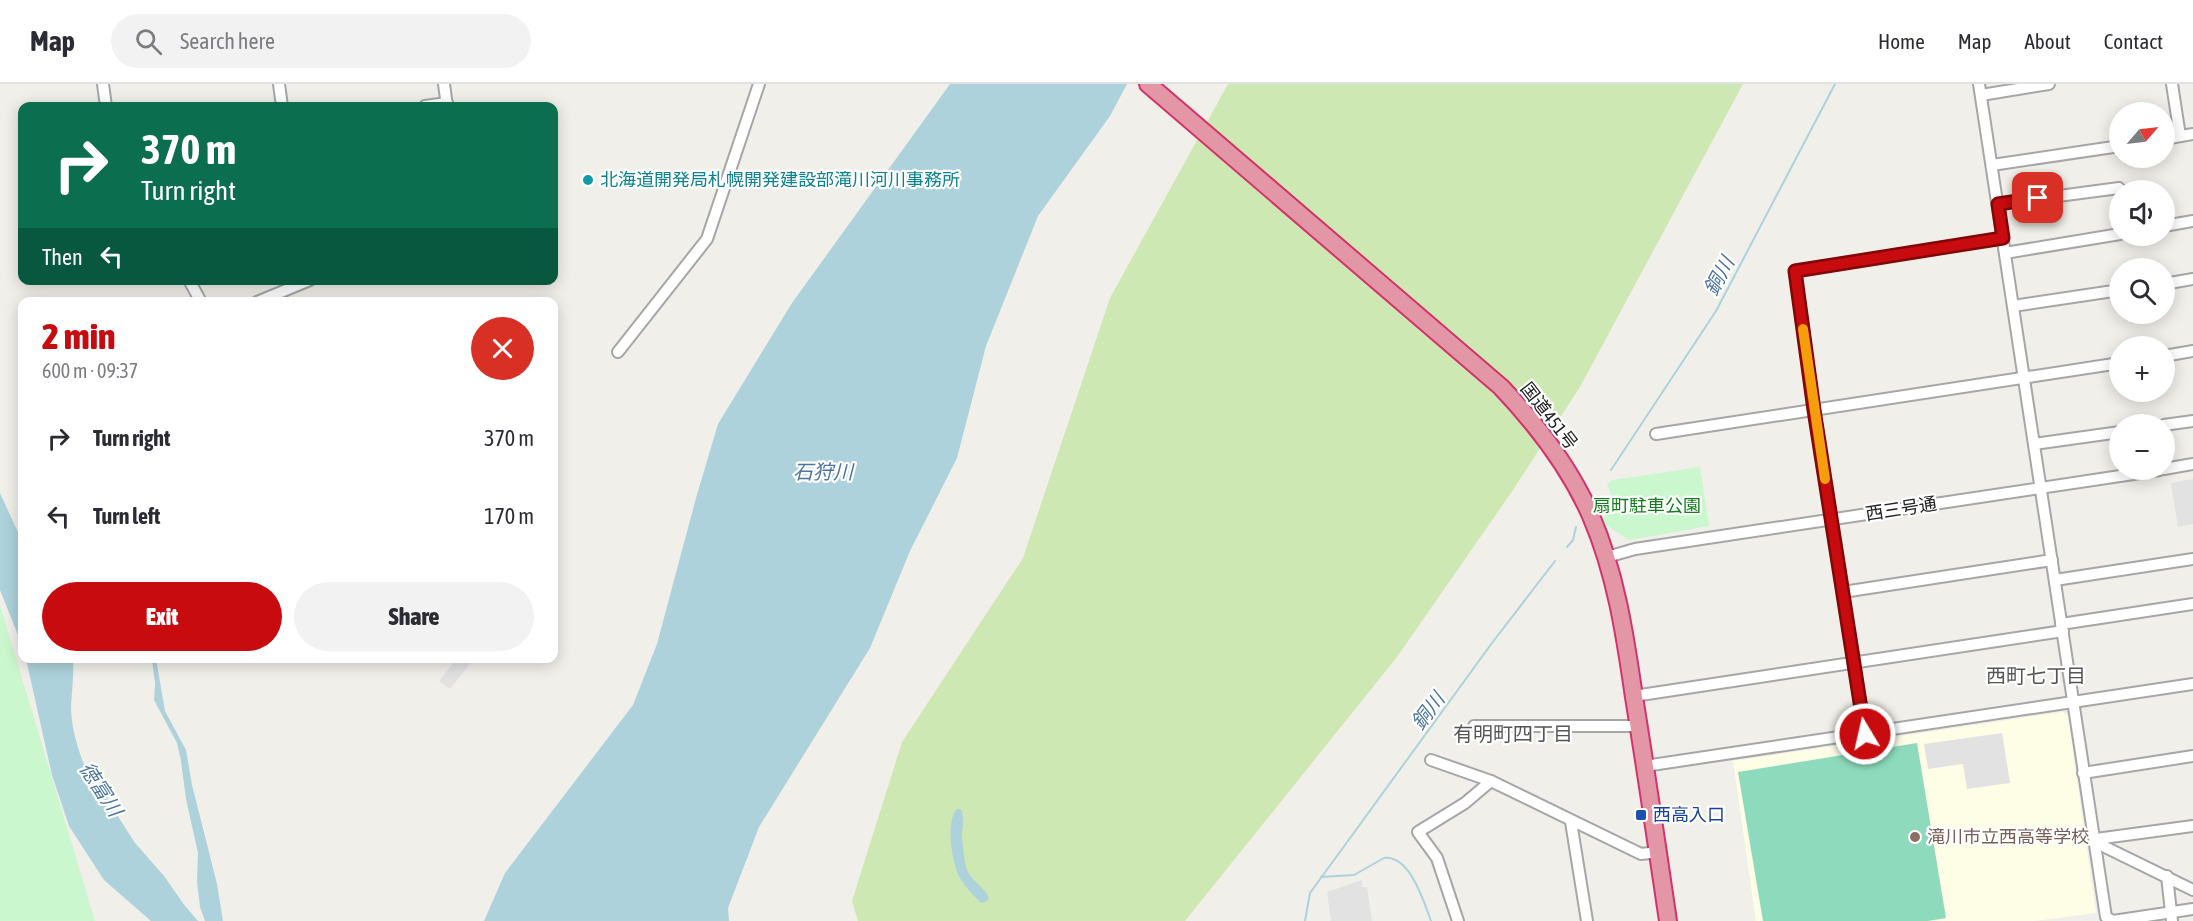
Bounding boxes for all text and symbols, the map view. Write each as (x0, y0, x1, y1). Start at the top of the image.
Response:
search box (111, 14, 531, 68)
text: Map (30, 25, 75, 57)
icon: search (132, 25, 165, 58)
text: Search here (180, 28, 275, 54)
text: Home (1878, 29, 1925, 53)
text: Map (1958, 29, 1992, 53)
text: About (2025, 29, 2071, 53)
text: Contact (2104, 29, 2163, 53)
north arrow (2109, 102, 2175, 168)
map controls (2109, 102, 2175, 480)
text: 370 m (141, 125, 236, 173)
icon: right (42, 126, 120, 204)
place label: 北海道開発局札幌開発建設部滝川河川事務所 (600, 169, 960, 190)
pin (2012, 172, 2063, 223)
marker: 北海道開発局札幌開発建設部滝川河川事務所 (581, 173, 595, 187)
text: Turn right (141, 175, 236, 206)
button: sound (2109, 180, 2175, 246)
icon: arrive (2021, 181, 2054, 214)
icon: left (95, 240, 128, 273)
text: Then (42, 244, 83, 270)
water label: 銅川 (1699, 251, 1739, 299)
button: search (2109, 258, 2175, 324)
text: 2 min (42, 315, 116, 357)
button: close (471, 317, 534, 380)
button: + (2109, 336, 2175, 402)
text: 600 m · 09:37 (42, 359, 138, 382)
street label: 国道451号 (1517, 378, 1582, 453)
button: − (2109, 414, 2175, 480)
icon: right (42, 422, 75, 455)
text: Turn right (93, 425, 170, 451)
text: 370 m (484, 425, 534, 451)
water label: 石狩川 (793, 460, 855, 483)
street label: 西三号通 (1864, 493, 1938, 525)
park label: 扇町駐車公園 (1593, 495, 1701, 516)
icon: left (42, 500, 75, 533)
text: Turn left (93, 503, 160, 529)
text: 170 m (484, 503, 534, 529)
button: Exit (42, 582, 282, 651)
button: Share (294, 582, 534, 651)
district label: 西町七丁目 (1986, 664, 2086, 687)
water label: 銅川 (1406, 686, 1450, 734)
position arrow (1833, 702, 1897, 766)
district label: 有明町四丁目 (1453, 722, 1573, 745)
water label: 徳富川 (75, 757, 128, 822)
place label: 西高入口 (1653, 804, 1725, 825)
marker: 西高入口 (1634, 808, 1648, 822)
place label: 滝川市立西高等学校 (1927, 826, 2089, 847)
marker: 滝川市立西高等学校 (1908, 830, 1922, 844)

